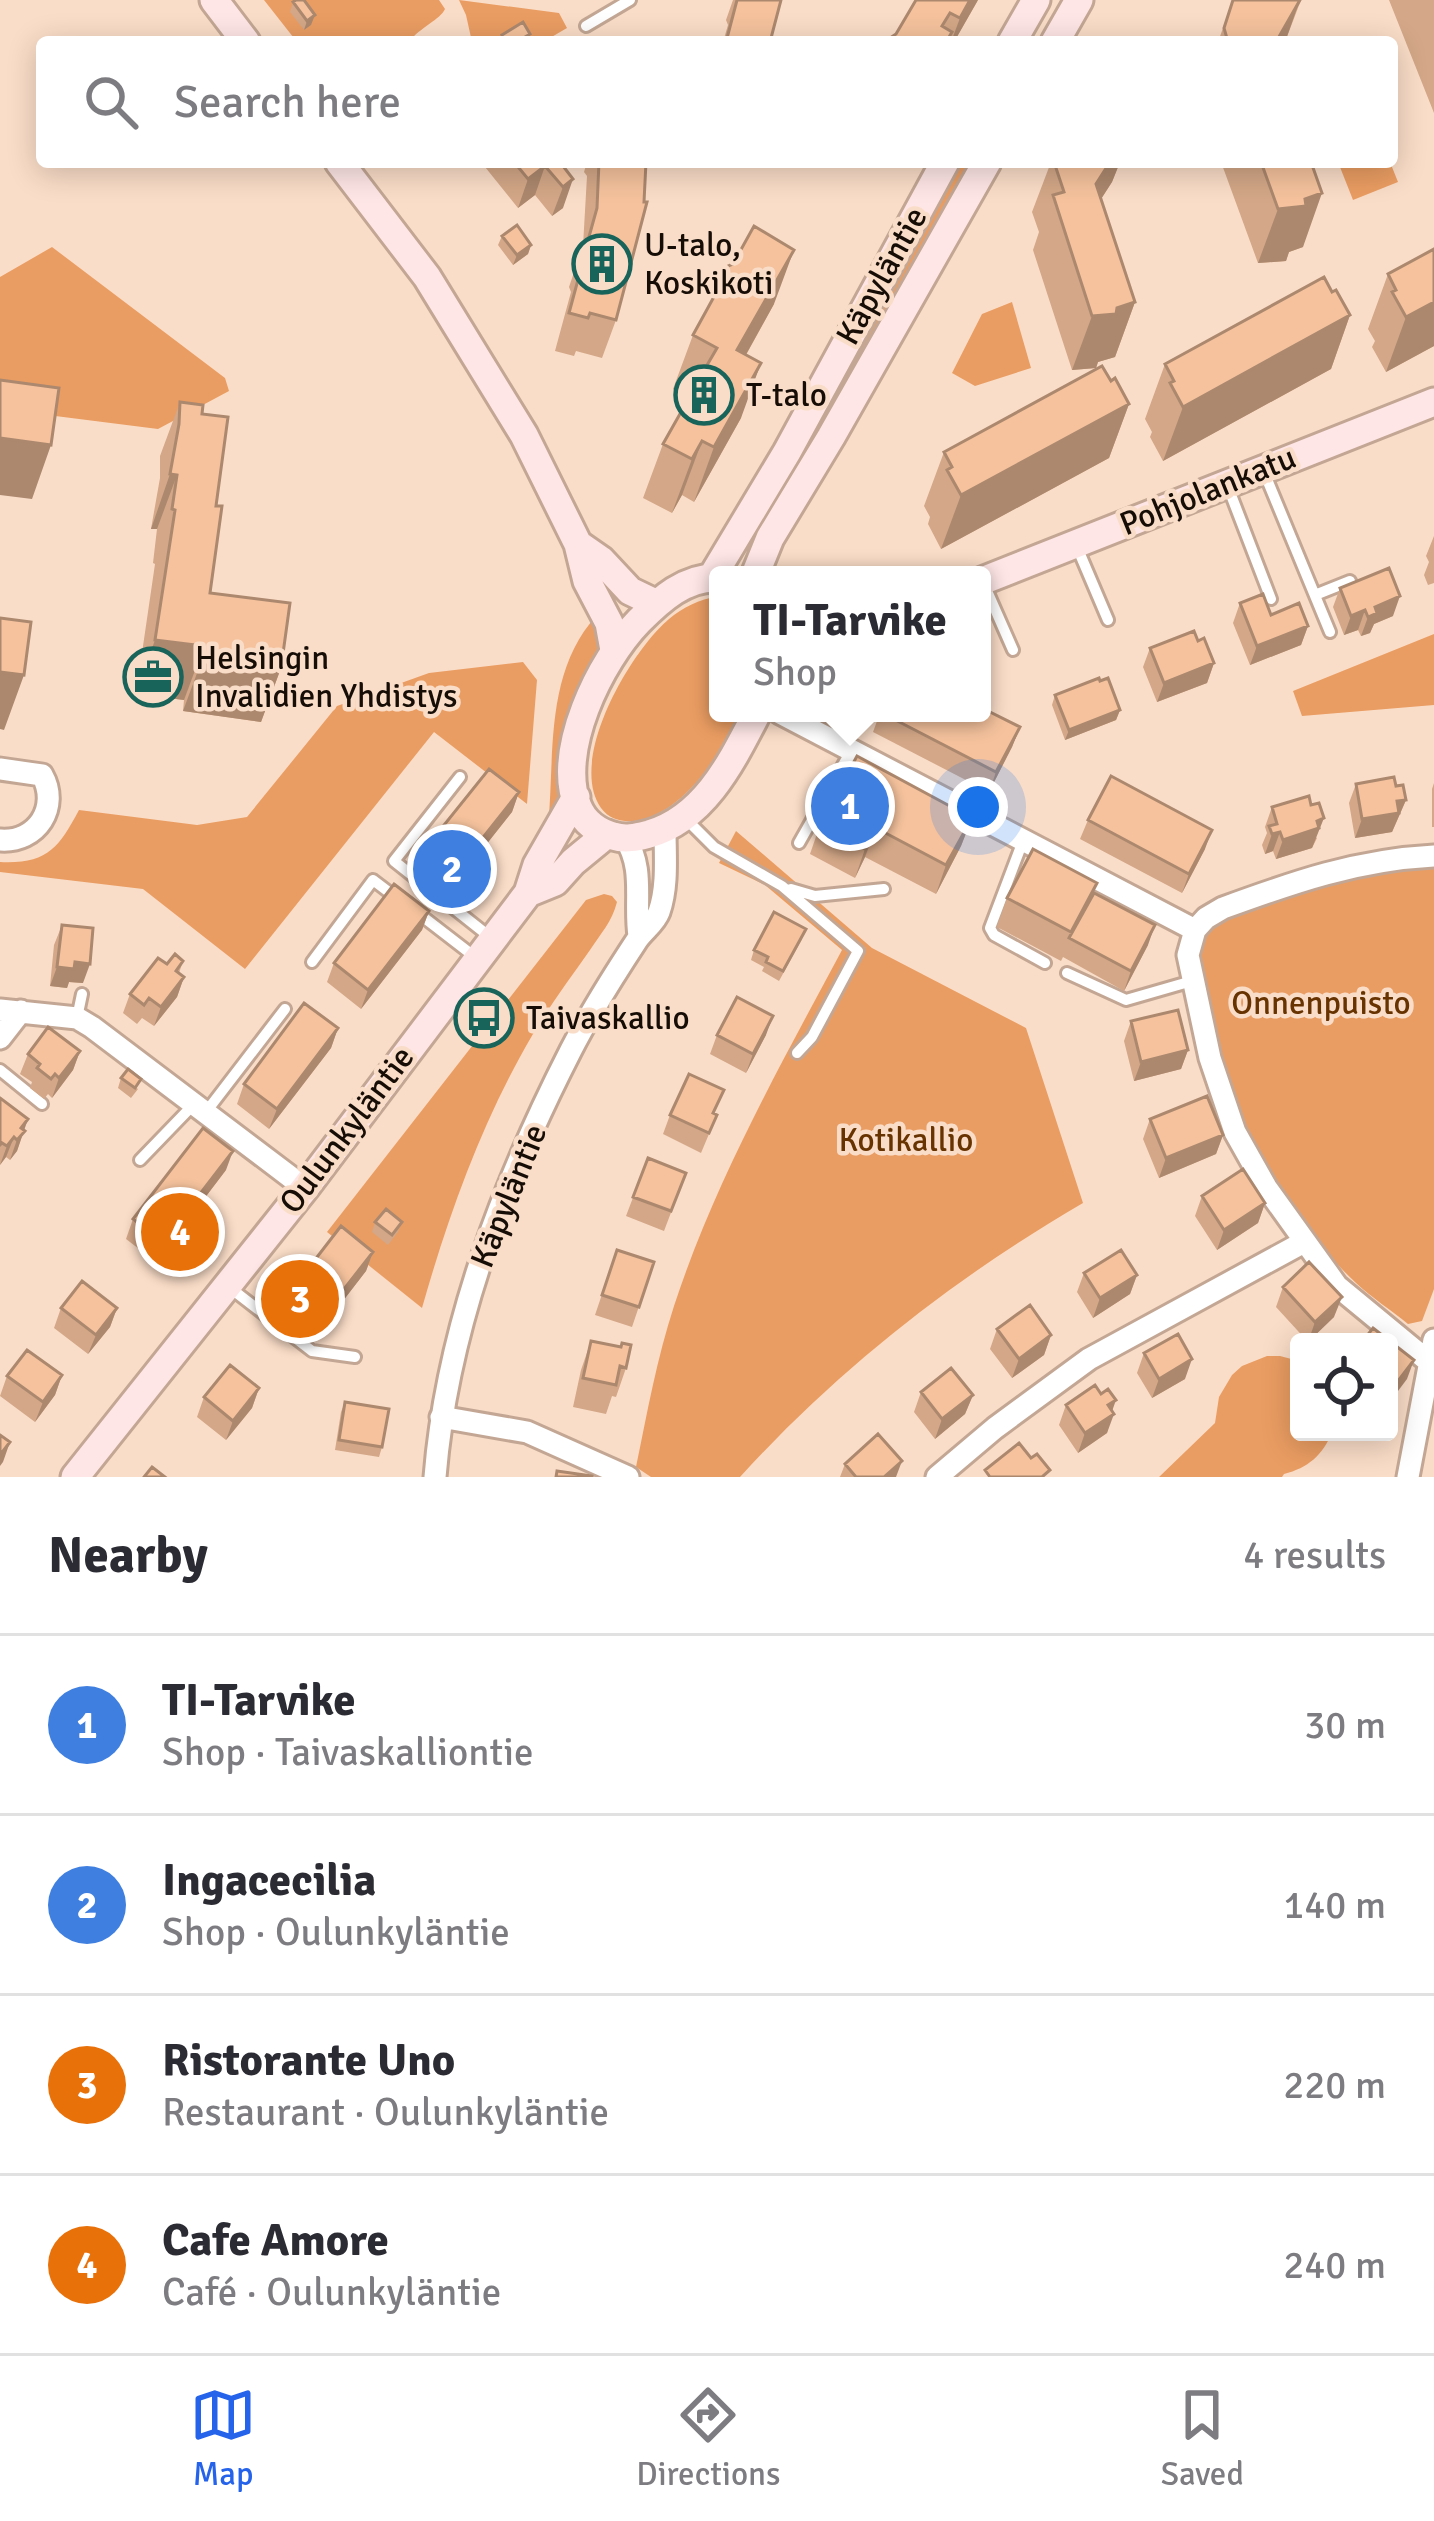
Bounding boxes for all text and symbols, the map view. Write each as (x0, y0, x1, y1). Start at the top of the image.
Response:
search box (36, 36, 1398, 168)
icon: search (78, 69, 144, 135)
text: Search here (174, 75, 401, 130)
street label: Käpyläntie (827, 200, 937, 352)
place label: U-talo, Koskikoti (644, 225, 774, 304)
building icon: U-talo, Koskikoti (571, 233, 633, 295)
building icon: T-talo (673, 364, 735, 426)
place label: T-talo (746, 375, 827, 416)
street label: Pohjolankatu (1114, 437, 1302, 545)
popup (709, 566, 991, 722)
text: TI-Tarvike (753, 593, 947, 648)
place label: Helsingin Invalidien Yhdistys (195, 638, 457, 717)
office icon: Helsingin Invalidien Yhdistys (122, 646, 184, 708)
text: Shop (753, 648, 837, 696)
pin: 1 (811, 761, 889, 851)
your location (948, 777, 1008, 837)
pin: 2 (413, 824, 491, 914)
park label: Onnenpuisto (1231, 983, 1411, 1024)
bus stop icon: Taivaskallio (453, 987, 515, 1049)
place label: Taivaskallio (526, 998, 690, 1039)
street label: Oulunkyläntie (271, 1038, 423, 1222)
street label: Käpyläntie (462, 1118, 556, 1274)
park label: Kotikallio (839, 1120, 973, 1161)
pin: 4 (141, 1187, 219, 1277)
pin: 3 (261, 1254, 339, 1344)
map controls (1290, 1333, 1398, 1441)
button: locate (1290, 1333, 1398, 1441)
text: Nearby (48, 1524, 208, 1587)
text: 4 results (1243, 1531, 1386, 1579)
text: TI-Tarvike (162, 1673, 356, 1728)
text: 1 (76, 1701, 98, 1749)
text: 30 m (1304, 1701, 1386, 1749)
text: Shop · Taivaskalliontie (162, 1728, 534, 1776)
text: Ingacecilia (162, 1853, 376, 1908)
text: 2 (76, 1881, 98, 1929)
text: 140 m (1283, 1881, 1386, 1929)
text: Shop · Oulunkyläntie (162, 1908, 510, 1956)
text: Ristorante Uno (162, 2033, 455, 2088)
text: 3 (76, 2061, 98, 2109)
text: 220 m (1283, 2061, 1386, 2109)
text: Restaurant · Oulunkyläntie (162, 2088, 609, 2136)
text: Cafe Amore (162, 2213, 389, 2268)
text: 4 (76, 2241, 98, 2289)
text: 240 m (1283, 2241, 1386, 2289)
text: Café · Oulunkyläntie (162, 2268, 501, 2316)
tab: Map (190, 2382, 256, 2495)
tab: Directions (636, 2382, 781, 2495)
tab: Saved (1161, 2382, 1244, 2495)

